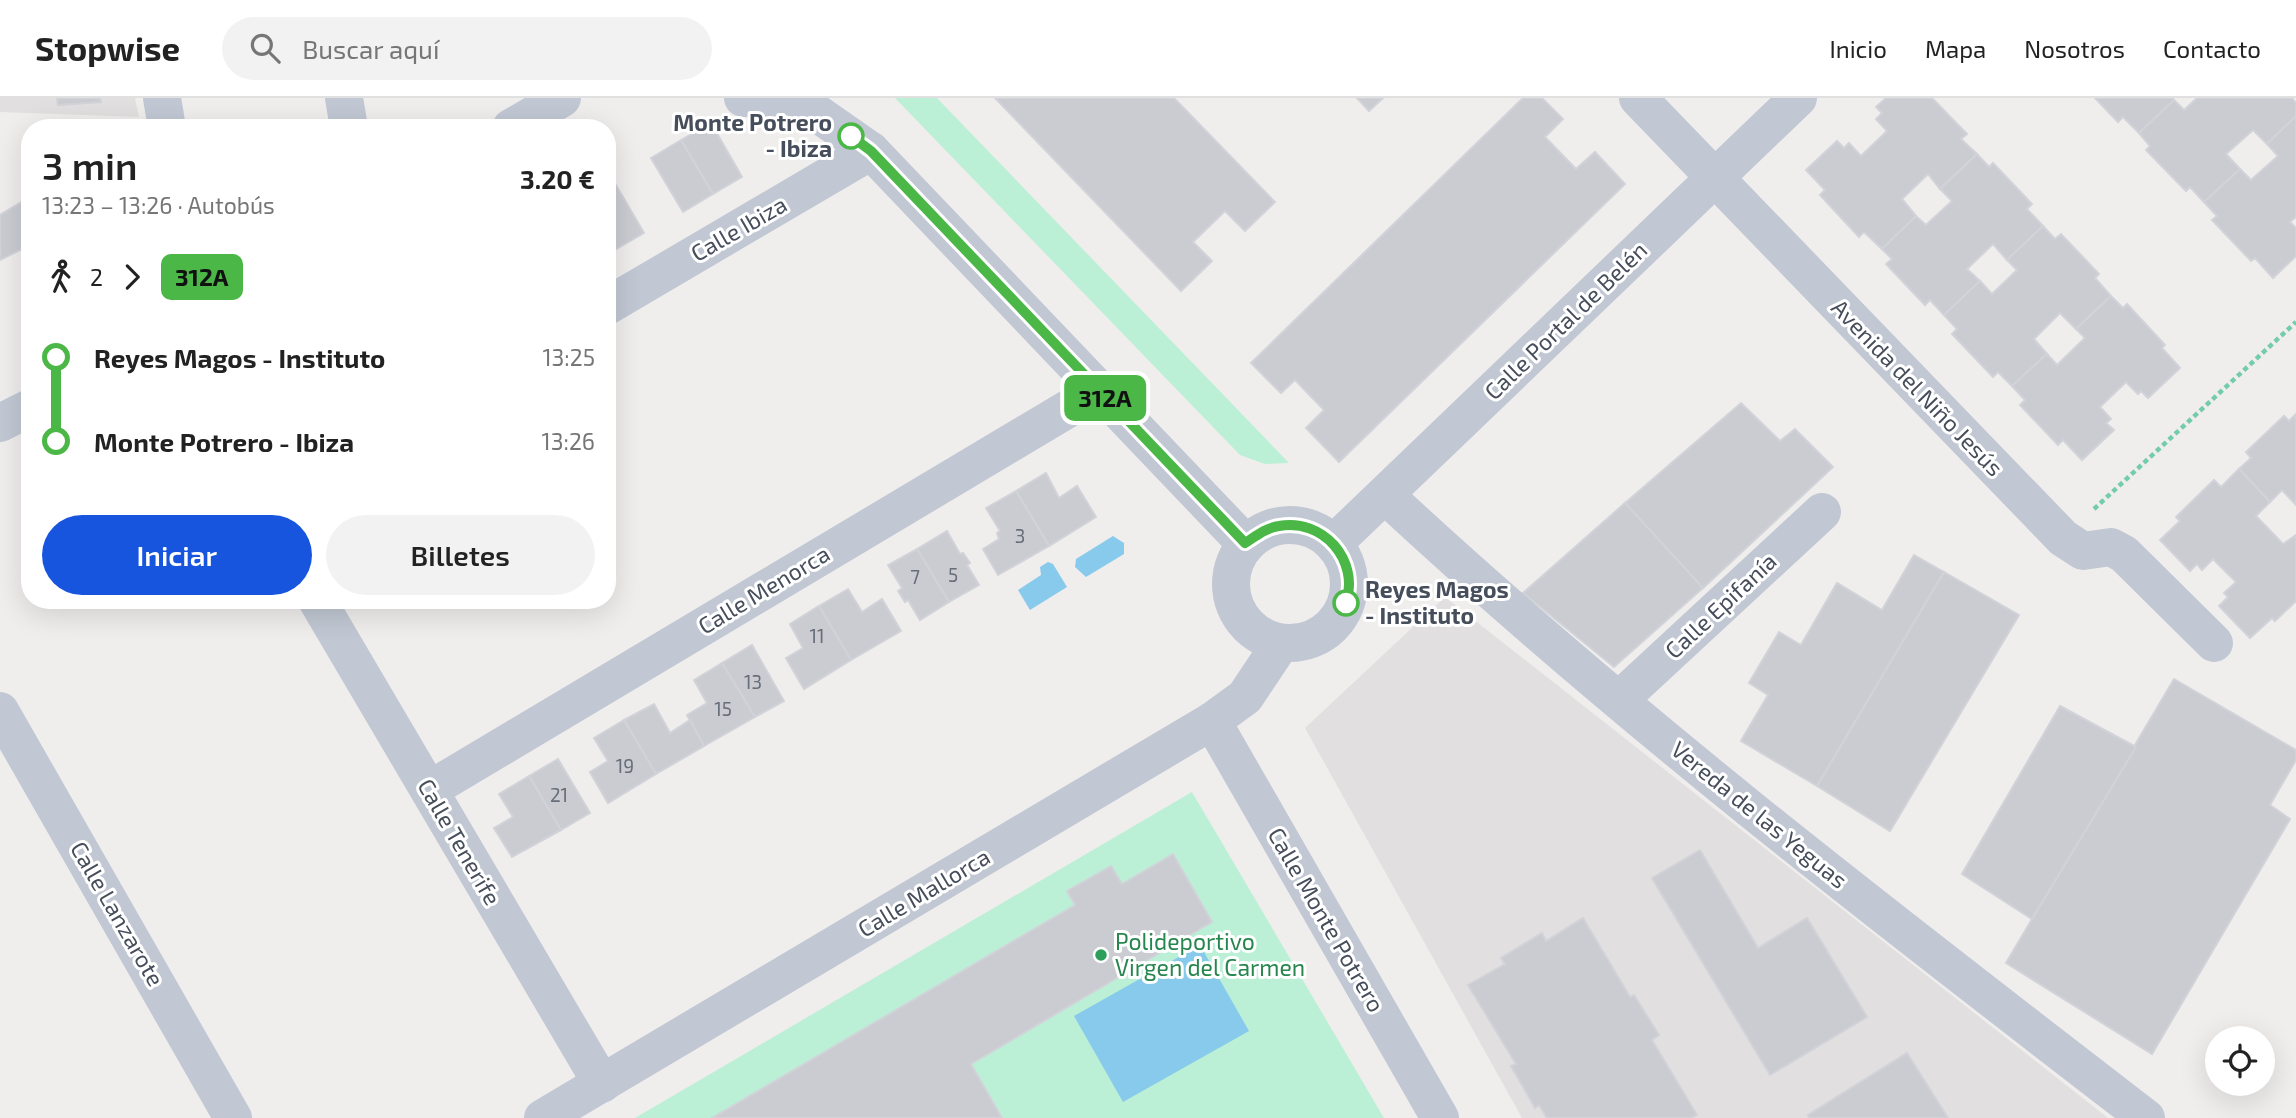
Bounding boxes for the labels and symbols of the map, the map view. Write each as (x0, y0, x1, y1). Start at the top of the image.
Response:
place label: Monte Potrero - Ibiza (673, 108, 832, 162)
marker: Monte Potrero - Ibiza (838, 123, 864, 149)
street label: Calle Ibiza (686, 189, 791, 267)
street label: Calle Portal de Belén (1478, 235, 1652, 405)
street label: Avenida del Niño Jesús (1826, 293, 2009, 481)
line badge: 312A (1056, 375, 1154, 421)
house number: 3 (1015, 524, 1025, 547)
street label: Calle Menorca (693, 539, 834, 639)
street label: Calle Epifanía (1659, 547, 1782, 664)
house number: 5 (948, 563, 958, 586)
house number: 7 (910, 565, 920, 588)
place label: Reyes Magos - Instituto (1365, 575, 1509, 629)
marker: Reyes Magos - Instituto (1333, 590, 1359, 616)
house number: 11 (809, 624, 825, 647)
house number: 13 (744, 670, 762, 693)
house number: 15 (714, 697, 732, 720)
street label: Vereda de las Yeguas (1666, 735, 1853, 894)
house number: 19 (616, 754, 634, 777)
street label: Calle Tenerife (412, 773, 507, 910)
house number: 21 (550, 783, 568, 806)
street label: Calle Monte Potrero (1263, 822, 1391, 1017)
street label: Calle Lanzarote (65, 836, 171, 991)
street label: Calle Mallorca (852, 842, 995, 943)
place label: Polideportivo Virgen del Carmen (1115, 927, 1305, 981)
marker: Polideportivo Virgen del Carmen (1093, 947, 1109, 963)

